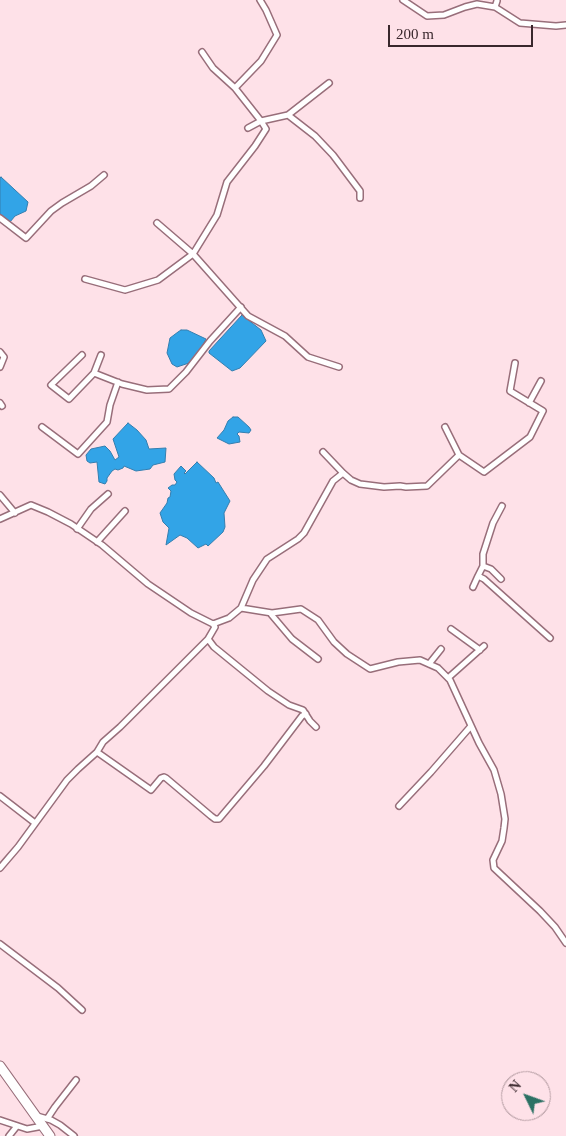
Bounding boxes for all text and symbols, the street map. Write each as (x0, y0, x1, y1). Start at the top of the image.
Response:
scale bar (391, 15, 536, 47)
text: 200 m (396, 26, 434, 42)
north arrow (501, 1071, 551, 1121)
text: N (506, 1078, 524, 1095)

